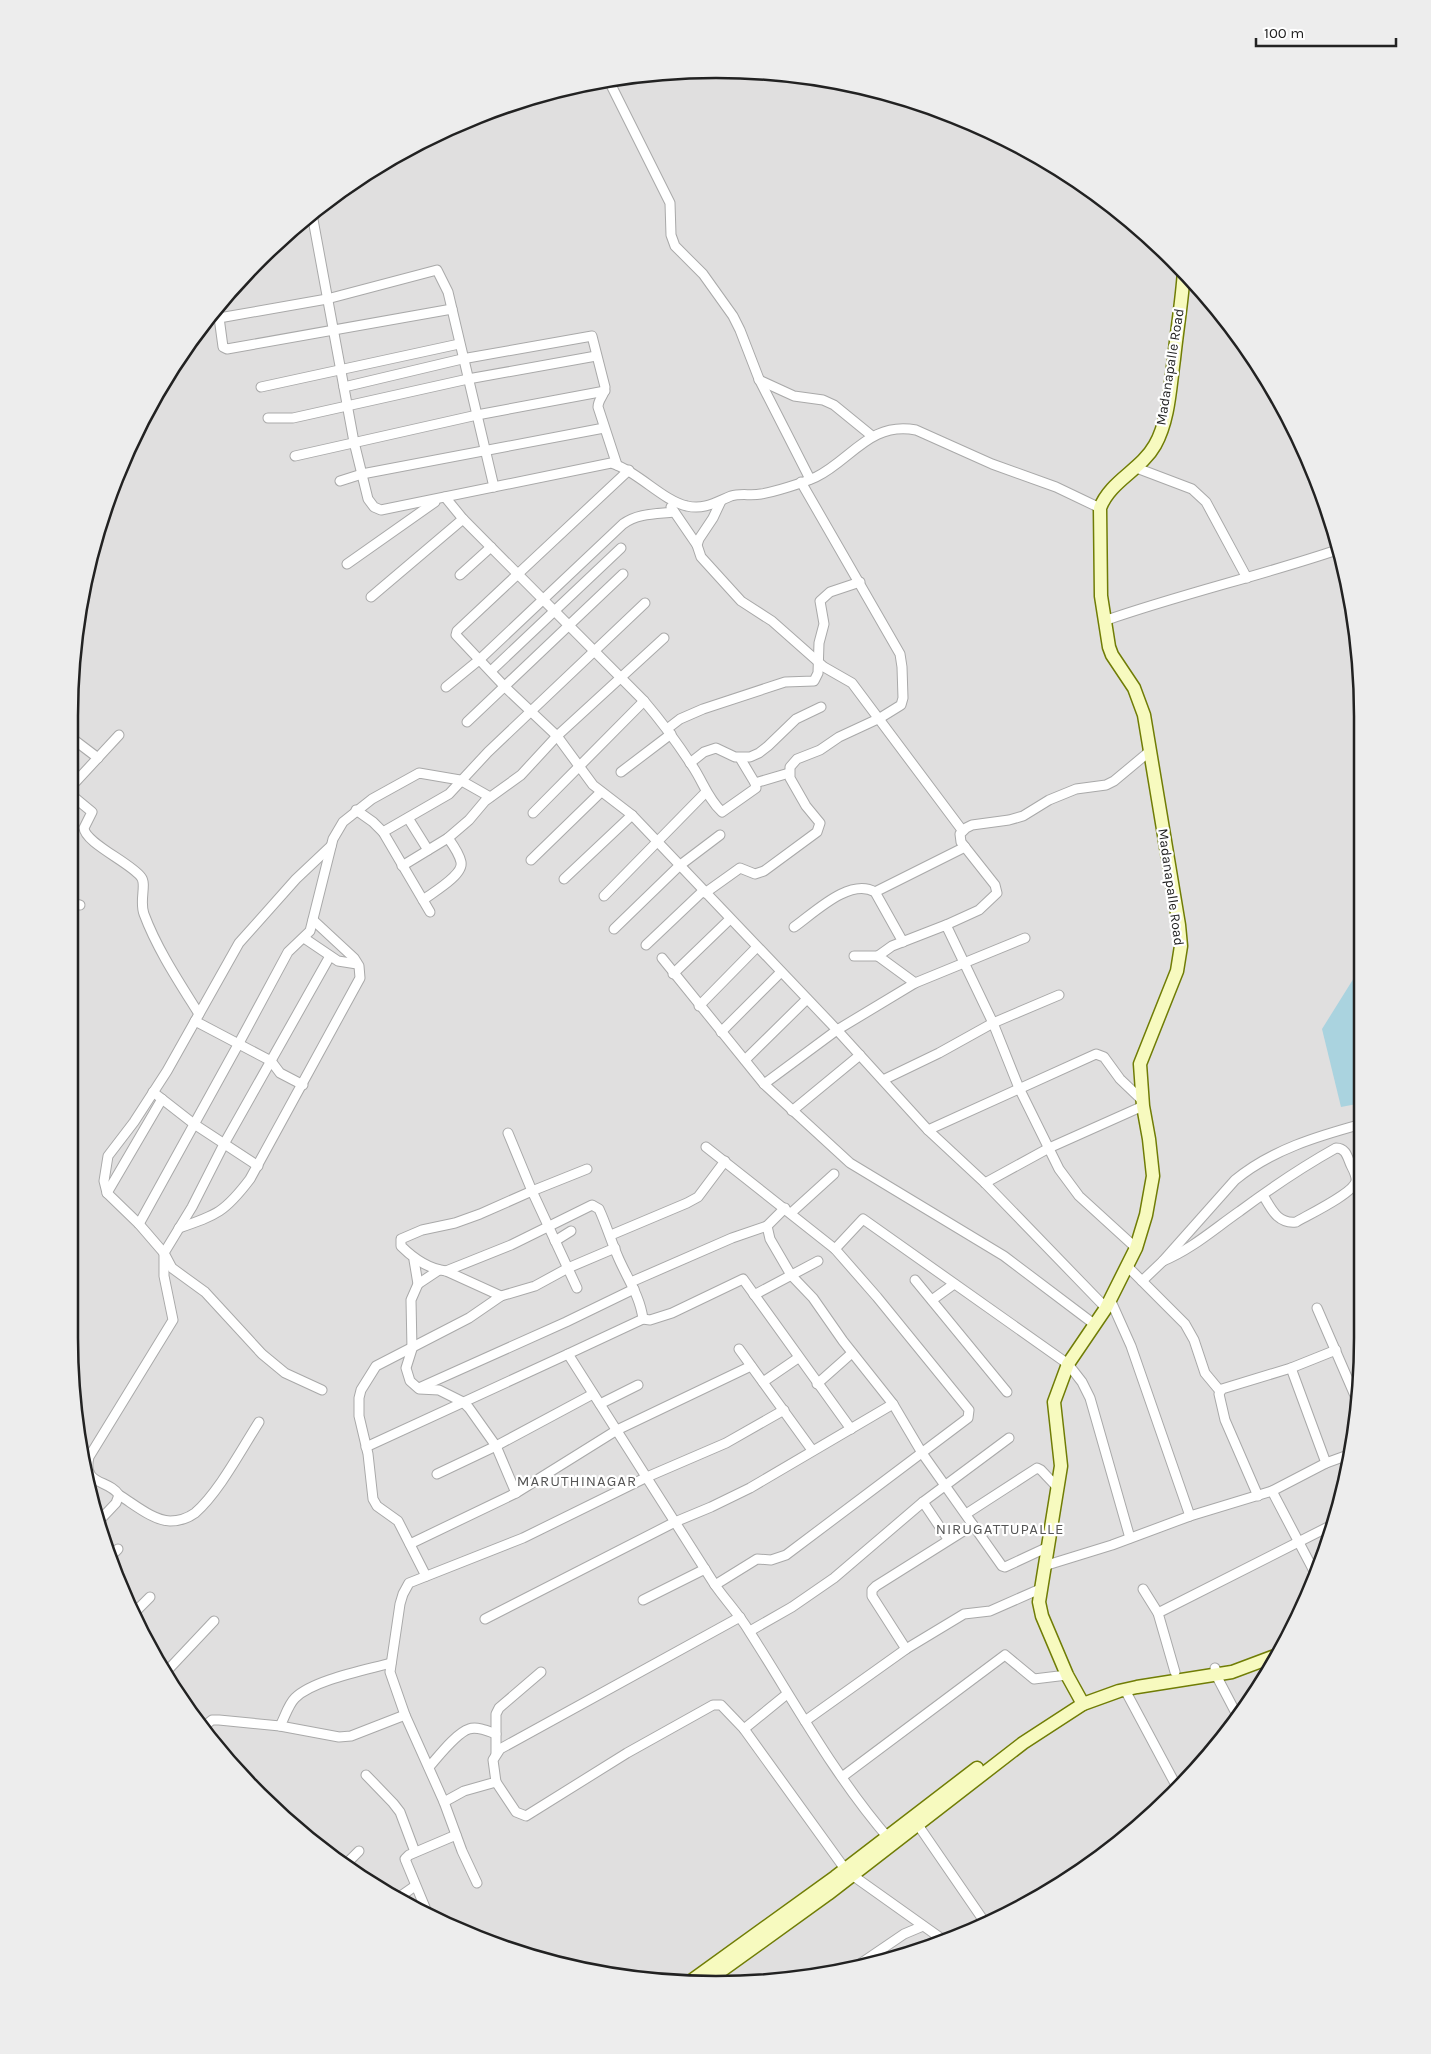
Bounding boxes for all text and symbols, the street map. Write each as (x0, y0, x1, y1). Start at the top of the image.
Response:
scale bar (1256, 15, 1396, 47)
text: 100 m (1264, 24, 1304, 42)
street label: Madanapalle Road (1152, 307, 1188, 427)
street label: Madanapalle Road (1154, 827, 1188, 947)
district label: MARUTHINAGAR (517, 1472, 637, 1490)
district label: NIRUGATTUPALLE (936, 1520, 1064, 1538)

